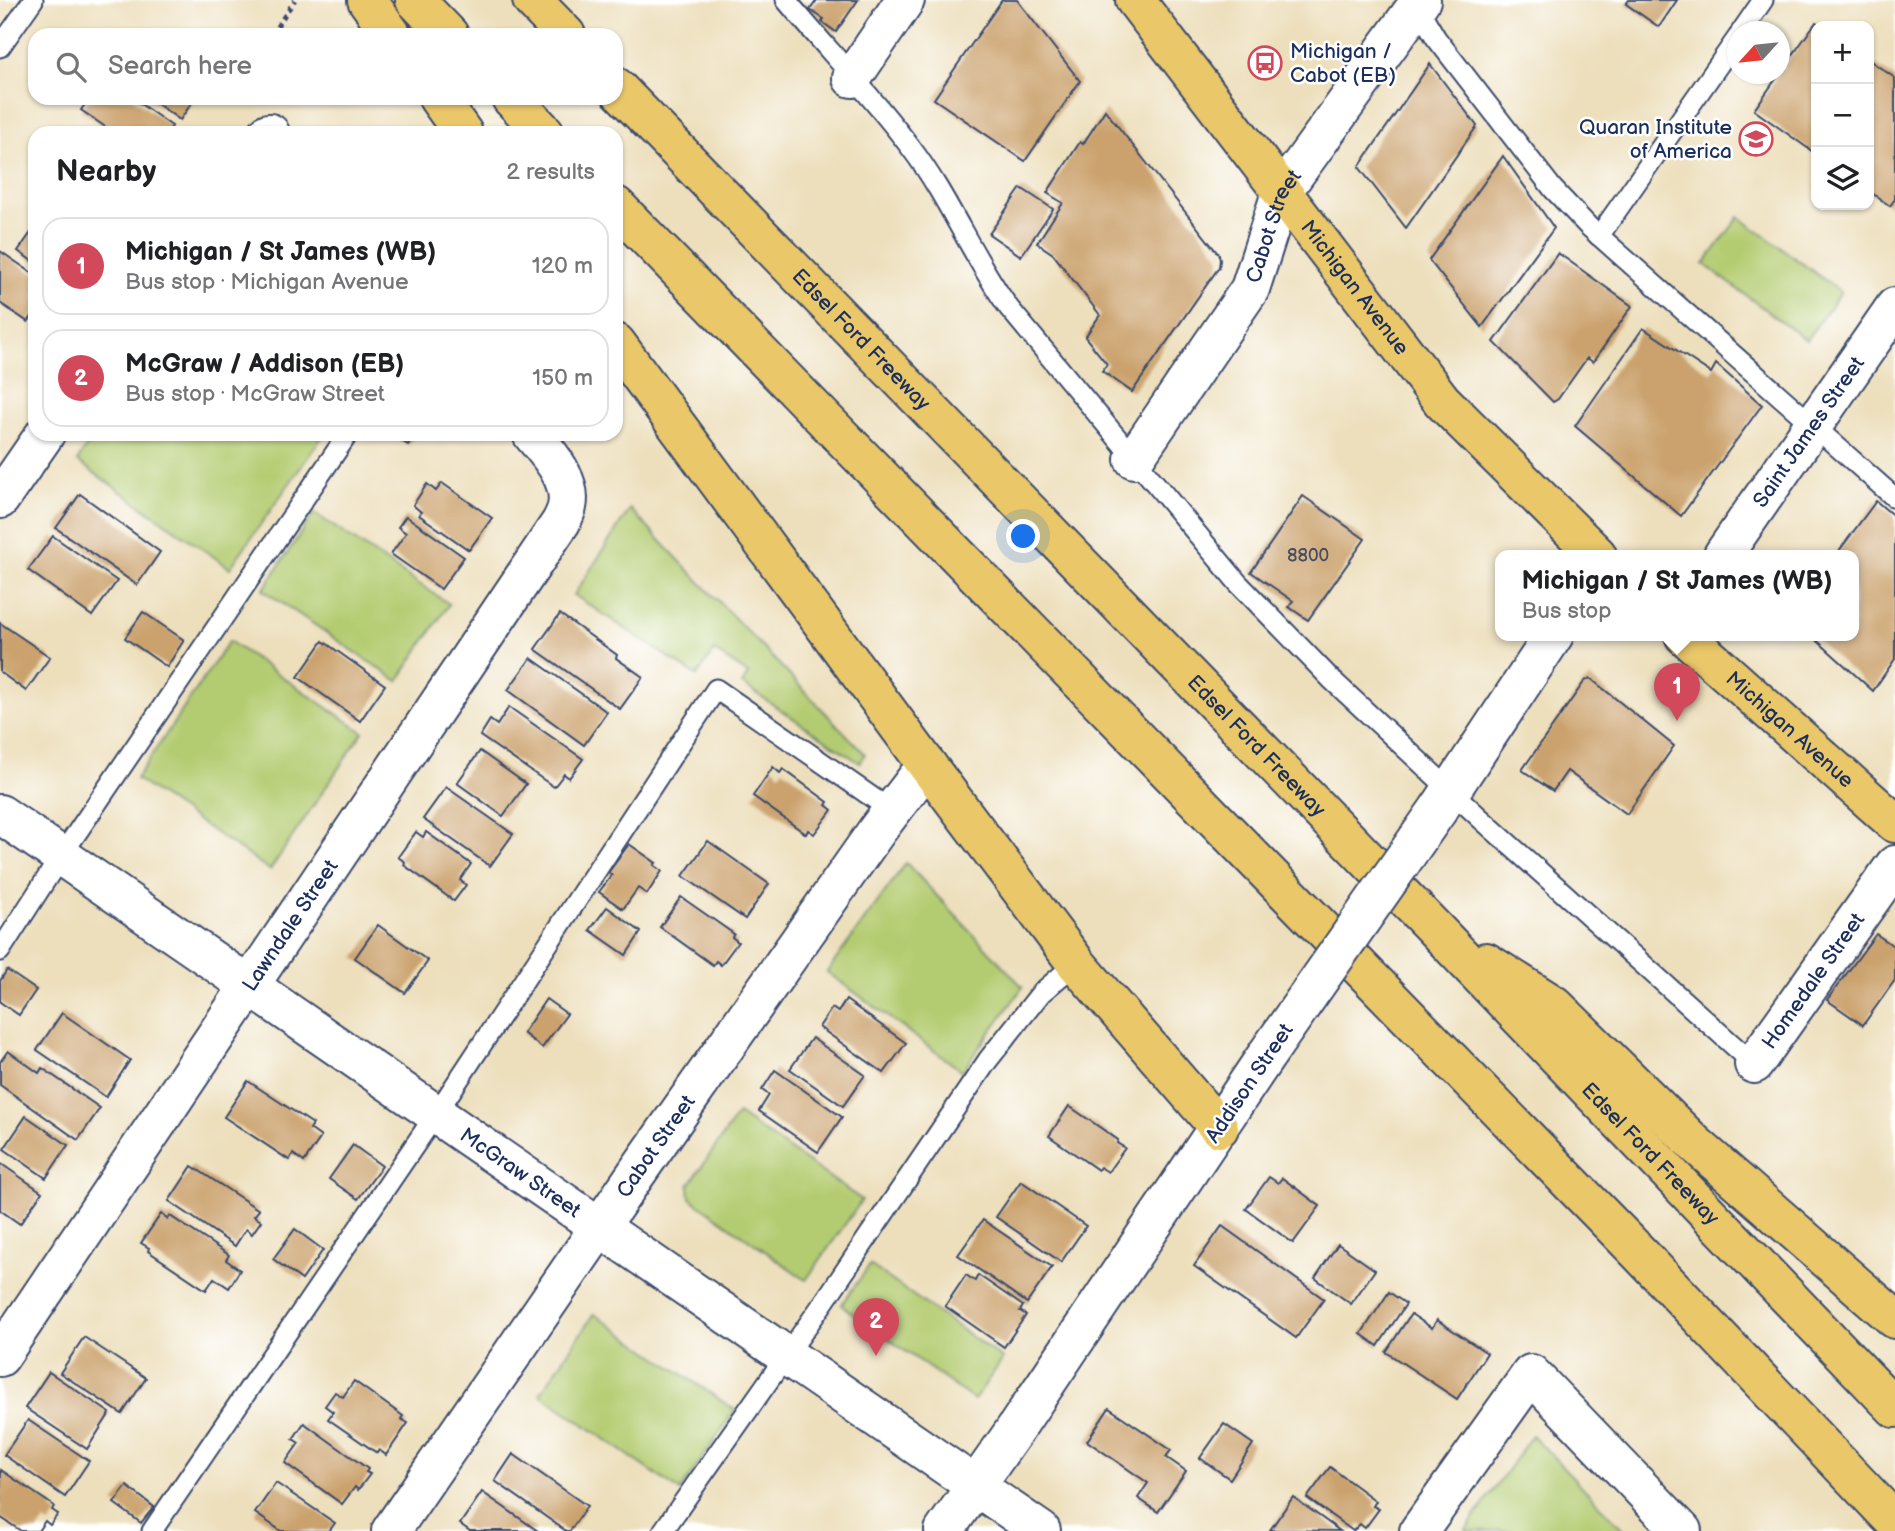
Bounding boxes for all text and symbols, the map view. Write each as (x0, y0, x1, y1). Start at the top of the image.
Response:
north arrow (1727, 21, 1790, 84)
map controls (1811, 21, 1874, 210)
button: + (1811, 21, 1874, 84)
search box (28, 28, 623, 105)
place label: Michigan / Cabot (EB) (1290, 39, 1396, 88)
bus stop icon: Michigan / Cabot (EB) (1246, 44, 1284, 82)
icon: search (52, 48, 90, 86)
text: Search here (108, 51, 252, 82)
button: − (1811, 84, 1874, 147)
place label: Quaran Institute of America (1579, 115, 1732, 164)
school or university icon: Quaran Institute of America (1737, 120, 1775, 158)
button: layers (1811, 147, 1874, 210)
text: Nearby (56, 154, 156, 190)
text: 2 results (506, 158, 595, 186)
street label: Cabot Street (1241, 164, 1307, 286)
street label: Michigan Avenue (1295, 215, 1414, 360)
text: Michigan / St James (WB) (125, 237, 436, 268)
text: 1 (76, 252, 86, 280)
text: 120 m (532, 252, 593, 280)
street label: Edsel Ford Freeway (787, 264, 936, 416)
text: Bus stop · Michigan Avenue (125, 268, 409, 296)
text: McGraw / Addison (EB) (125, 349, 404, 380)
street label: Saint James Street (1748, 351, 1870, 512)
text: 2 (74, 364, 88, 392)
text: 150 m (532, 364, 593, 392)
text: Bus stop · McGraw Street (125, 380, 385, 408)
your location (1006, 519, 1040, 553)
house number: 8800 (1287, 545, 1329, 566)
popup (1495, 550, 1859, 641)
text: Michigan / St James (WB) (1521, 566, 1833, 597)
text: Bus stop (1521, 597, 1612, 625)
pin: 1 (1654, 663, 1700, 721)
street label: Michigan Avenue (1721, 666, 1859, 793)
street label: Edsel Ford Freeway (1182, 670, 1331, 822)
street label: Lawndale Street (237, 855, 344, 996)
street label: Homedale Street (1757, 908, 1870, 1054)
street label: Addison Street (1200, 1018, 1299, 1148)
street label: Edsel Ford Freeway (1576, 1078, 1725, 1231)
street label: Cabot Street (611, 1090, 701, 1203)
street label: McGraw Street (455, 1123, 586, 1224)
pin: 2 (853, 1298, 899, 1356)

